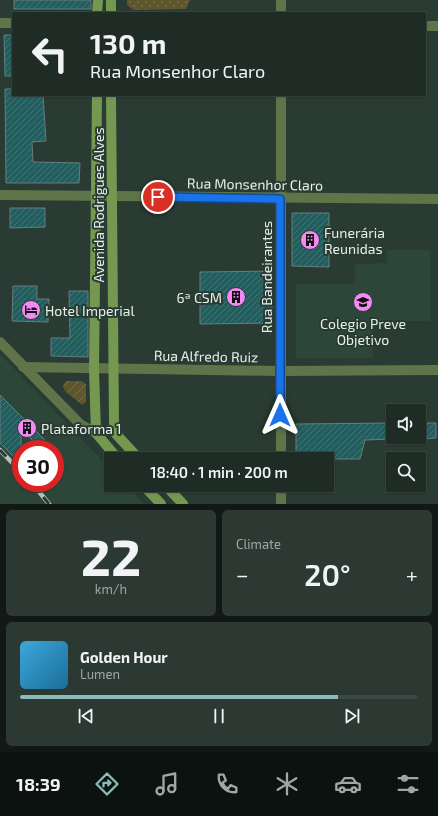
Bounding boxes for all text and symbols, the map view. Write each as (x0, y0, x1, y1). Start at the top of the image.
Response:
text: 130 m (90, 26, 166, 60)
icon: left (24, 28, 76, 80)
text: Rua Monsenhor Claro (90, 60, 265, 82)
street label: Avenida Rodrigues Alves (90, 127, 107, 283)
street label: Rua Monsenhor Claro (187, 174, 323, 194)
pin (141, 180, 175, 214)
icon: arrive (147, 186, 169, 208)
street label: Rua Bandeirantes (258, 221, 275, 333)
place label: Funerária Reunidas (324, 224, 385, 257)
building icon: Funerária Reunidas (299, 229, 321, 251)
building icon: 6ª CSM (225, 286, 247, 308)
place label: 6ª CSM (177, 289, 222, 306)
school or university icon: Colegio Preve Objetivo (352, 291, 374, 313)
hotel icon: Hotel Imperial (20, 299, 42, 321)
place label: Hotel Imperial (45, 302, 135, 319)
place label: Colegio Preve Objetivo (320, 315, 406, 348)
street label: Rua Alfredo Ruiz (154, 347, 258, 365)
position arrow (259, 394, 301, 436)
map controls (386, 404, 426, 492)
button: sound (386, 404, 426, 444)
building icon: Plataforma 1 (16, 417, 38, 439)
place label: Plataforma 1 (41, 420, 122, 437)
speed limit sign: 30 (12, 440, 64, 492)
button: search (386, 452, 426, 492)
text: 18:40 · 1 min · 200 m (150, 463, 288, 481)
text: 22 (81, 524, 141, 586)
text: Climate (236, 536, 281, 552)
text: 20° (304, 556, 351, 592)
text: − (236, 561, 249, 587)
text: + (406, 561, 418, 587)
text: km/h (95, 581, 127, 597)
text: Golden Hour (80, 648, 168, 666)
text: Lumen (80, 666, 120, 682)
icon: previous (75, 705, 97, 727)
icon: pause (208, 705, 230, 727)
icon: next (341, 705, 363, 727)
icon: directions (93, 770, 121, 798)
icon: music (153, 770, 181, 798)
icon: phone (213, 770, 241, 798)
icon: climate (273, 770, 301, 798)
icon: car (334, 770, 362, 798)
icon: filters (394, 770, 422, 798)
text: 18:39 (16, 773, 61, 795)

